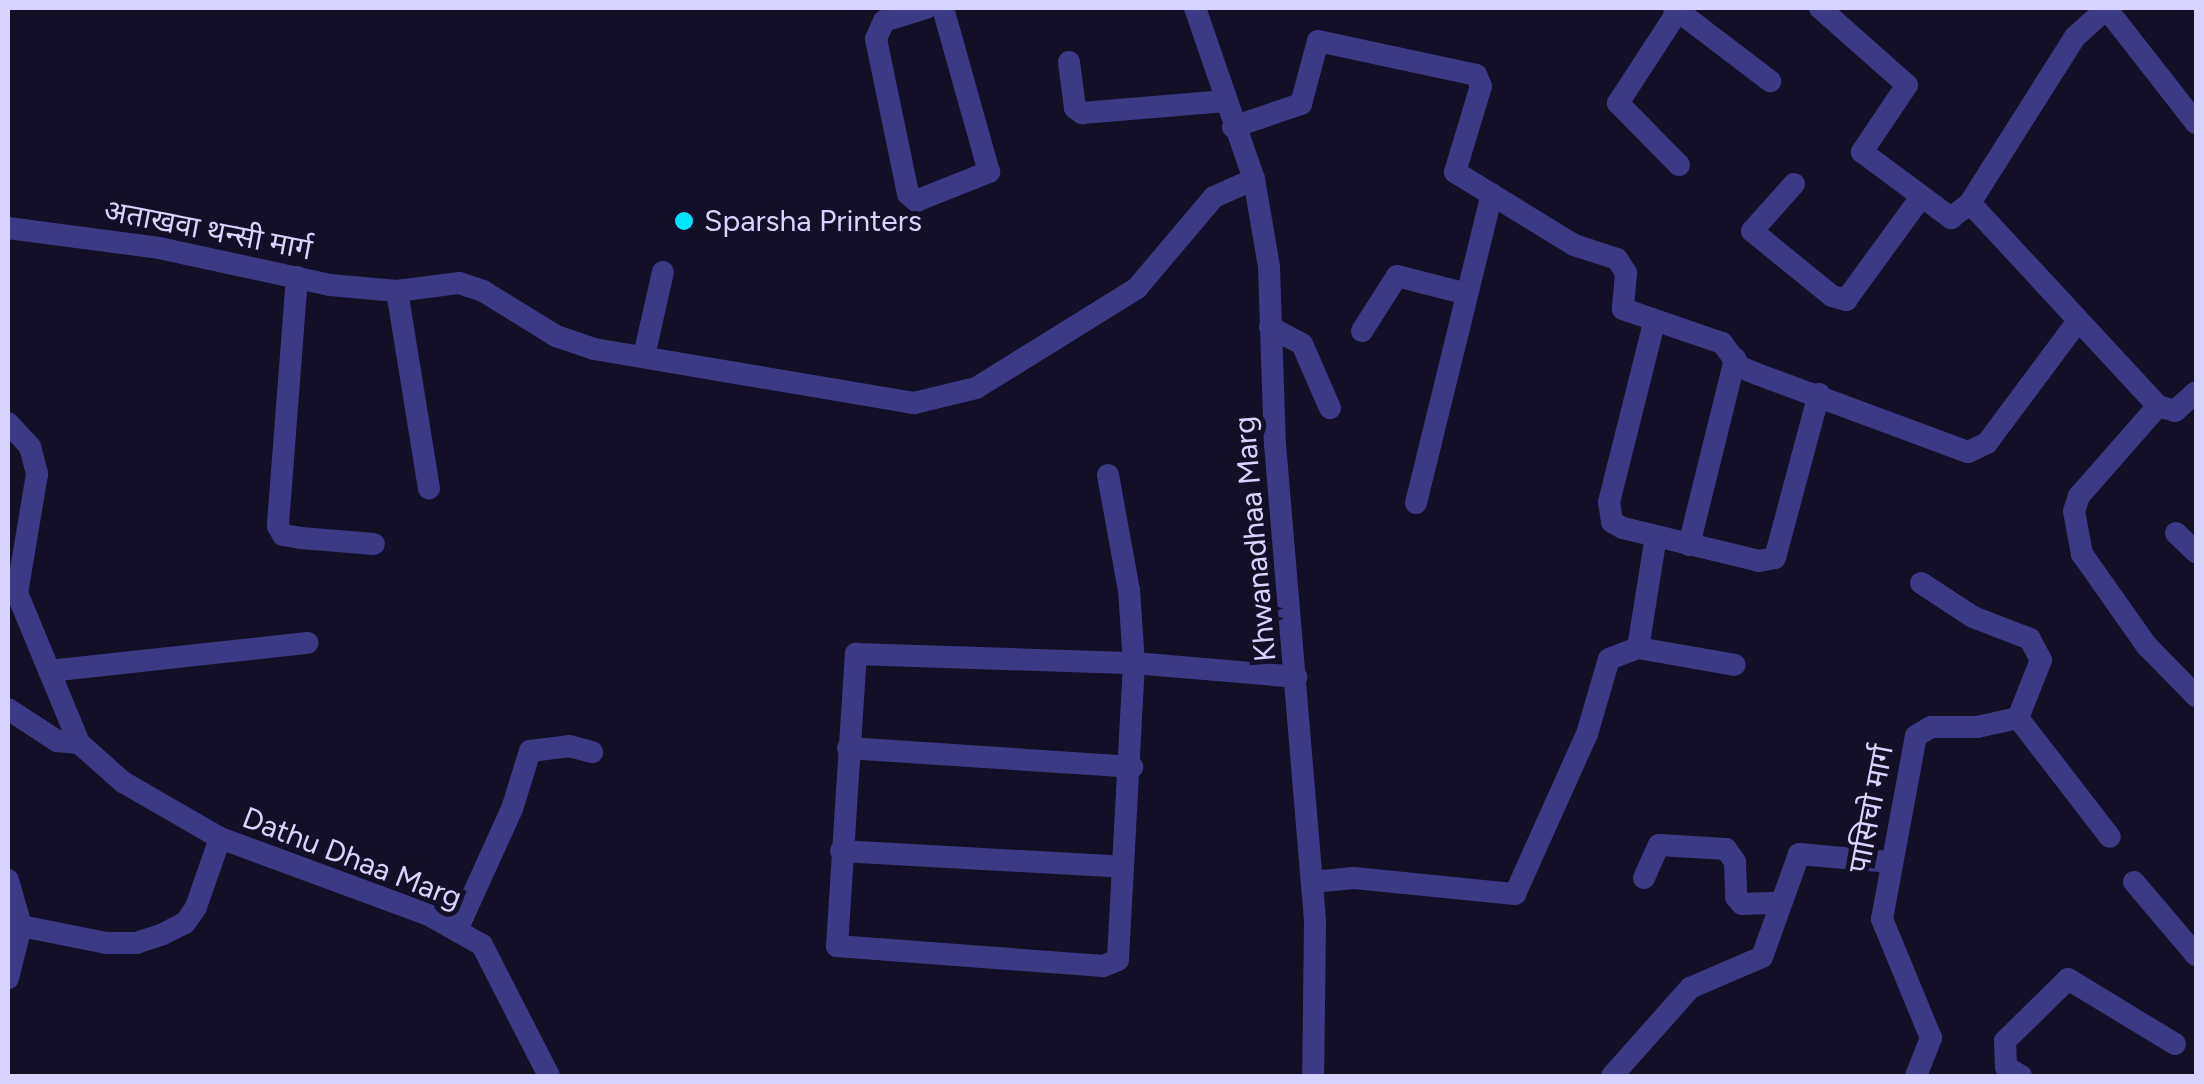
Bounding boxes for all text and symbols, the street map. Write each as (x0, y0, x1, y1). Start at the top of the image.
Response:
street label: अताखवा थन्सी मार्ग (101, 192, 315, 268)
place label: Sparsha Printers (704, 203, 922, 239)
marker: Sparsha Printers (673, 210, 695, 232)
street label: Khwanadhaa Marg (1226, 415, 1284, 663)
street label: पासिचो मार्ग (1841, 742, 1901, 876)
street label: Dathu Dhaa Marg (237, 800, 467, 916)

